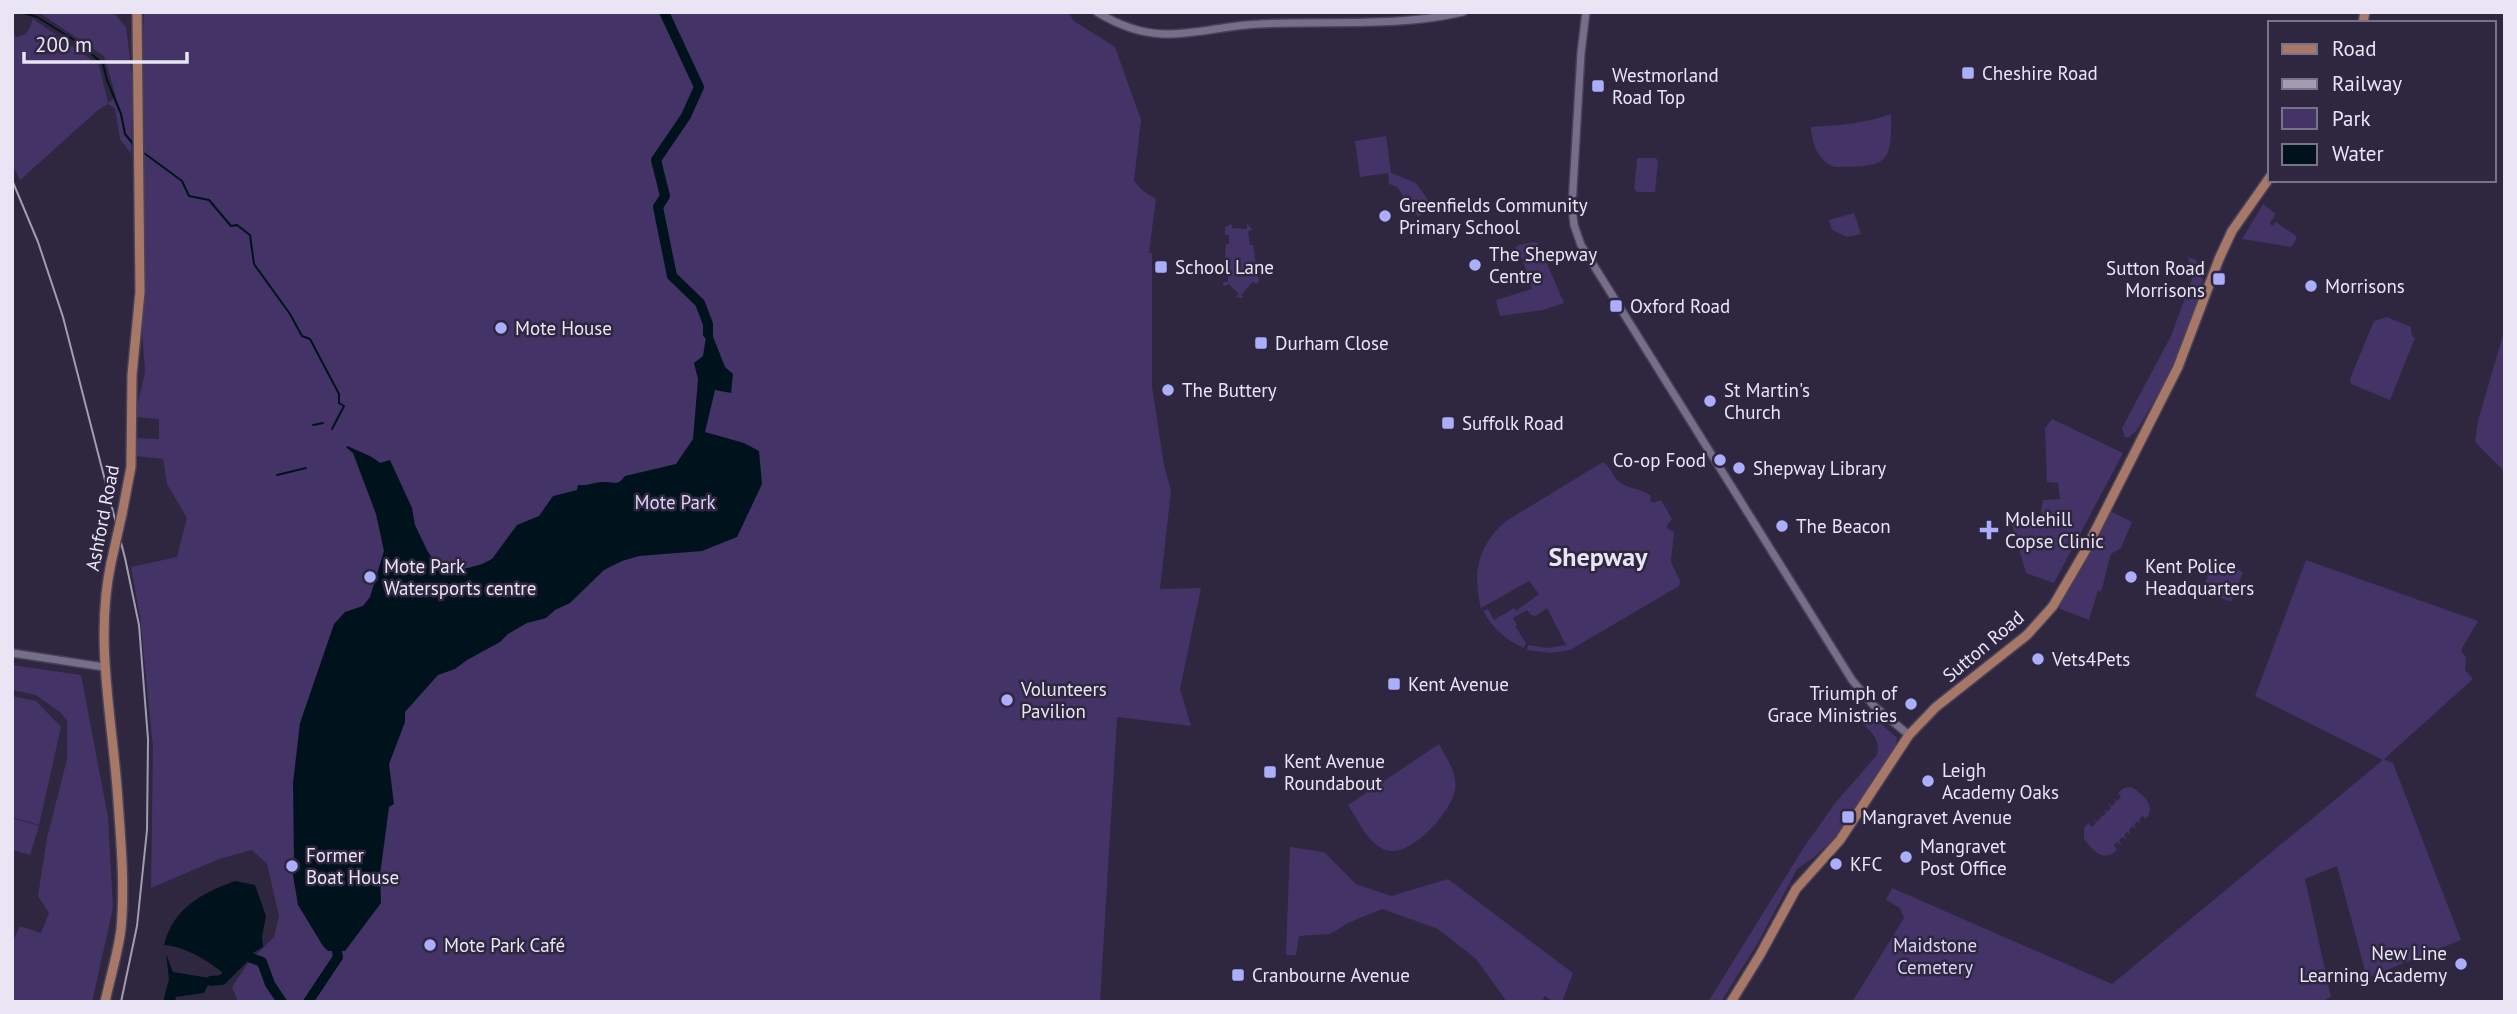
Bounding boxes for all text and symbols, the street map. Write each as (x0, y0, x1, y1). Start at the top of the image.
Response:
scale bar (24, 21, 187, 65)
legend (2268, 21, 2496, 182)
text: 200 m (35, 31, 92, 58)
text: Road (2332, 35, 2376, 62)
place label: Cheshire Road (1982, 61, 2098, 85)
place label: Westmorland Road Top (1612, 63, 1719, 109)
marker: Cheshire Road (1960, 65, 1976, 81)
text: Railway (2332, 70, 2402, 97)
marker: Westmorland Road Top (1590, 78, 1606, 94)
text: Park (2332, 105, 2371, 132)
text: Water (2332, 140, 2384, 167)
place label: Greenfields Community Primary School (1399, 193, 1588, 239)
marker: Greenfields Community Primary School (1377, 208, 1393, 224)
place label: The Shepway Centre (1489, 242, 1597, 288)
place label: School Lane (1175, 255, 1274, 279)
place label: Sutton Road Morrisons (2106, 256, 2205, 302)
marker: The Shepway Centre (1467, 257, 1483, 273)
marker: School Lane (1153, 259, 1169, 275)
marker: Sutton Road Morrisons (2211, 271, 2227, 287)
place label: Morrisons (2325, 274, 2405, 298)
marker: Morrisons (2303, 278, 2319, 294)
place label: Oxford Road (1630, 294, 1730, 318)
marker: Oxford Road (1608, 298, 1624, 314)
place label: Mote House (515, 316, 612, 340)
marker: Mote House (493, 320, 509, 336)
place label: Durham Close (1275, 331, 1389, 355)
marker: Durham Close (1253, 335, 1269, 351)
place label: The Buttery (1182, 378, 1277, 402)
place label: St Martin's Church (1724, 378, 1810, 424)
marker: The Buttery (1160, 382, 1176, 398)
marker: St Martin's Church (1702, 393, 1718, 409)
place label: Suffolk Road (1462, 411, 1564, 435)
marker: Suffolk Road (1440, 415, 1456, 431)
place label: Co-op Food (1613, 448, 1706, 472)
marker: Co-op Food (1712, 452, 1728, 468)
place label: Shepway Library (1753, 456, 1886, 480)
marker: Shepway Library (1731, 460, 1747, 476)
street label: Ashford Road (80, 463, 124, 573)
park label: Mote Park (634, 490, 716, 514)
place label: Molehill Copse Clinic (2005, 507, 2104, 553)
place label: The Beacon (1796, 514, 1891, 538)
marker: The Beacon (1774, 518, 1790, 534)
marker: Molehill Copse Clinic (1979, 520, 1999, 540)
district label: Shepway (1548, 540, 1648, 573)
place label: Mote Park Watersports centre (384, 554, 536, 600)
place label: Kent Police Headquarters (2145, 554, 2254, 600)
marker: Mote Park Watersports centre (362, 569, 378, 585)
marker: Kent Police Headquarters (2123, 569, 2139, 585)
street label: Sutton Road (1937, 605, 2029, 687)
place label: Vets4Pets (2051, 647, 2130, 671)
marker: Vets4Pets (2030, 651, 2046, 667)
place label: Kent Avenue (1408, 672, 1509, 696)
marker: Kent Avenue (1386, 676, 1402, 692)
place label: Volunteers Pavilion (1020, 677, 1107, 723)
place label: Triumph of Grace Ministries (1767, 681, 1898, 727)
marker: Volunteers Pavilion (999, 692, 1015, 708)
marker: Triumph of Grace Ministries (1903, 696, 1919, 712)
place label: Kent Avenue Roundabout (1284, 749, 1385, 795)
place label: Leigh Academy Oaks (1942, 758, 2059, 804)
marker: Kent Avenue Roundabout (1262, 764, 1278, 780)
marker: Leigh Academy Oaks (1920, 773, 1936, 789)
place label: Mangravet Avenue (1862, 805, 2012, 829)
marker: Mangravet Avenue (1840, 809, 1856, 825)
place label: Mangravet Post Office (1920, 834, 2007, 880)
place label: Former Boat House (306, 843, 399, 889)
marker: Mangravet Post Office (1898, 849, 1914, 865)
place label: KFC (1850, 852, 1882, 876)
marker: KFC (1828, 856, 1844, 872)
marker: Former Boat House (284, 858, 300, 874)
place label: Mote Park Café (444, 933, 565, 957)
park label: Maidstone Cemetery (1893, 933, 1977, 979)
marker: Mote Park Café (422, 937, 438, 953)
place label: New Line Learning Academy (2299, 941, 2447, 987)
marker: New Line Learning Academy (2453, 956, 2469, 972)
place label: Cranbourne Avenue (1252, 963, 1410, 987)
marker: Cranbourne Avenue (1230, 967, 1246, 983)

